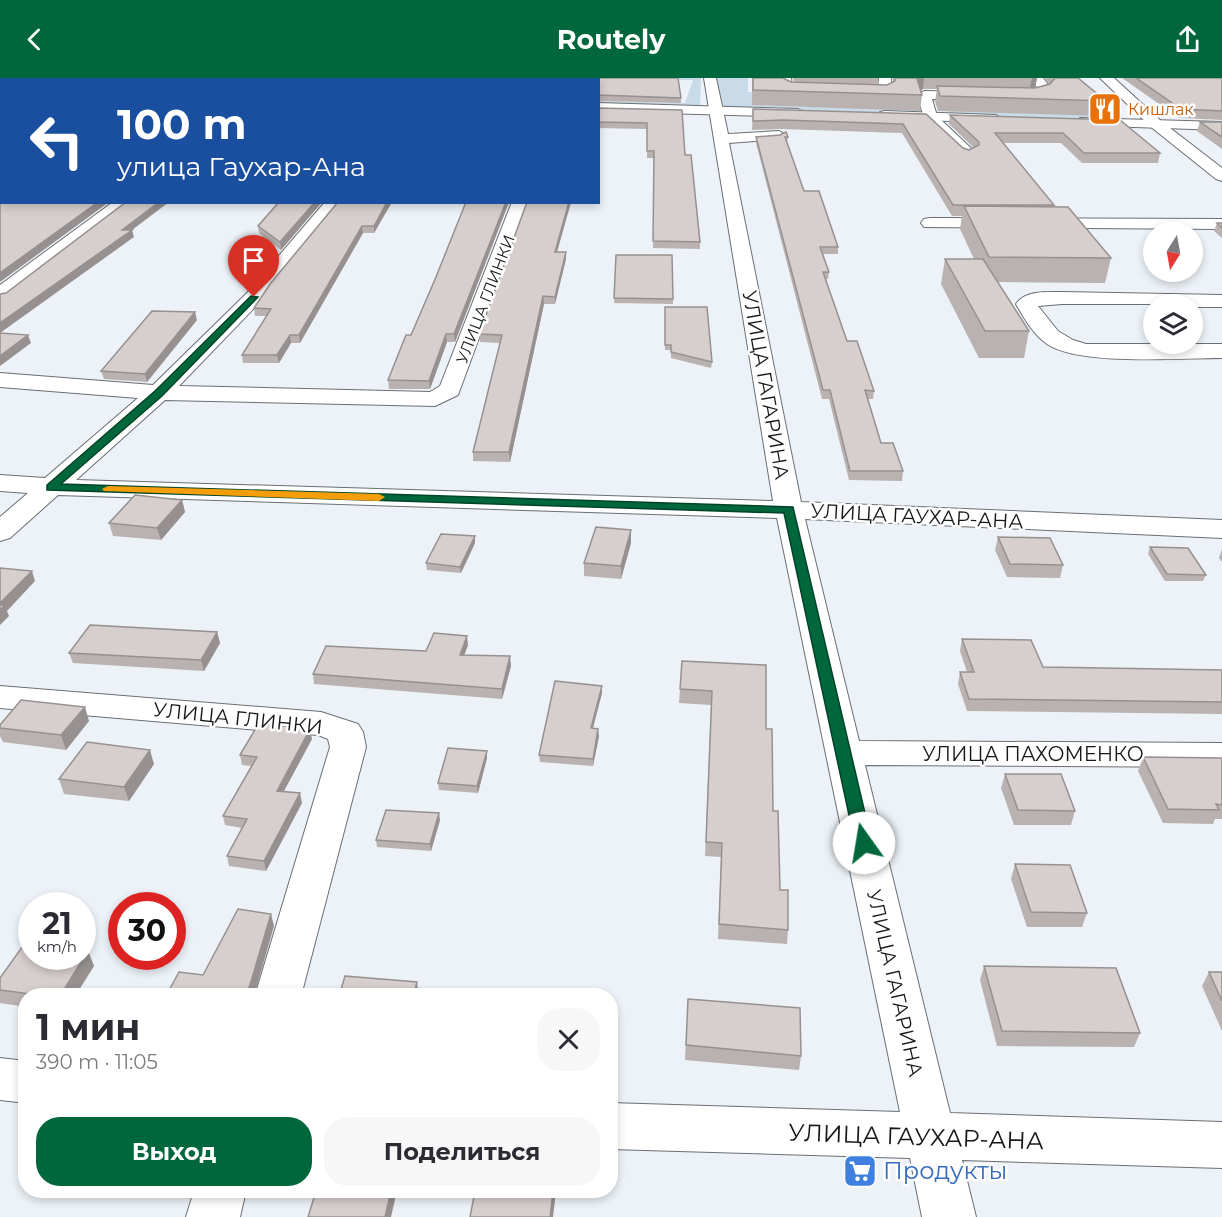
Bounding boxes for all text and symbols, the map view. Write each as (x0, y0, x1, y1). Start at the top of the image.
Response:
icon: back (18, 23, 51, 56)
text: Routely (557, 23, 665, 56)
icon: share (1171, 23, 1204, 56)
restaurant icon: Кишлак (1087, 91, 1123, 127)
text: 100 m (117, 98, 246, 150)
place label: Кишлак (1128, 100, 1194, 119)
icon: left (18, 102, 96, 180)
text: улица Гаухар-Ана (117, 150, 366, 183)
north arrow (1143, 222, 1203, 282)
map controls (1143, 222, 1203, 354)
street label: УЛИЦА ГЛИНКИ (452, 232, 519, 366)
pin (228, 235, 279, 297)
icon: arrive (237, 244, 270, 277)
street label: УЛИЦА ГАГАРИНА (738, 289, 794, 481)
button: layers (1143, 294, 1203, 354)
street label: УЛИЦА ГАУХАР-АНА (810, 498, 1024, 534)
street label: УЛИЦА ГЛИНКИ (152, 697, 324, 739)
street label: УЛИЦА ПАХОМЕНКО (922, 742, 1144, 766)
position arrow (832, 811, 896, 875)
street label: УЛИЦА ГАГАРИНА (862, 887, 928, 1079)
speed limit sign: 30 (108, 892, 186, 970)
text: 21 (42, 905, 72, 942)
text: km/h (37, 937, 77, 956)
text: 1 мин (36, 1005, 140, 1049)
button: close (537, 1008, 600, 1071)
text: 390 m · 11:05 (36, 1050, 158, 1074)
button: Выход (36, 1117, 312, 1186)
button: Поделиться (324, 1117, 600, 1186)
street label: УЛИЦА ГАУХАР-АНА (788, 1118, 1044, 1155)
supermarket icon: Продукты (842, 1153, 878, 1189)
place label: Продукты (883, 1156, 1007, 1185)

